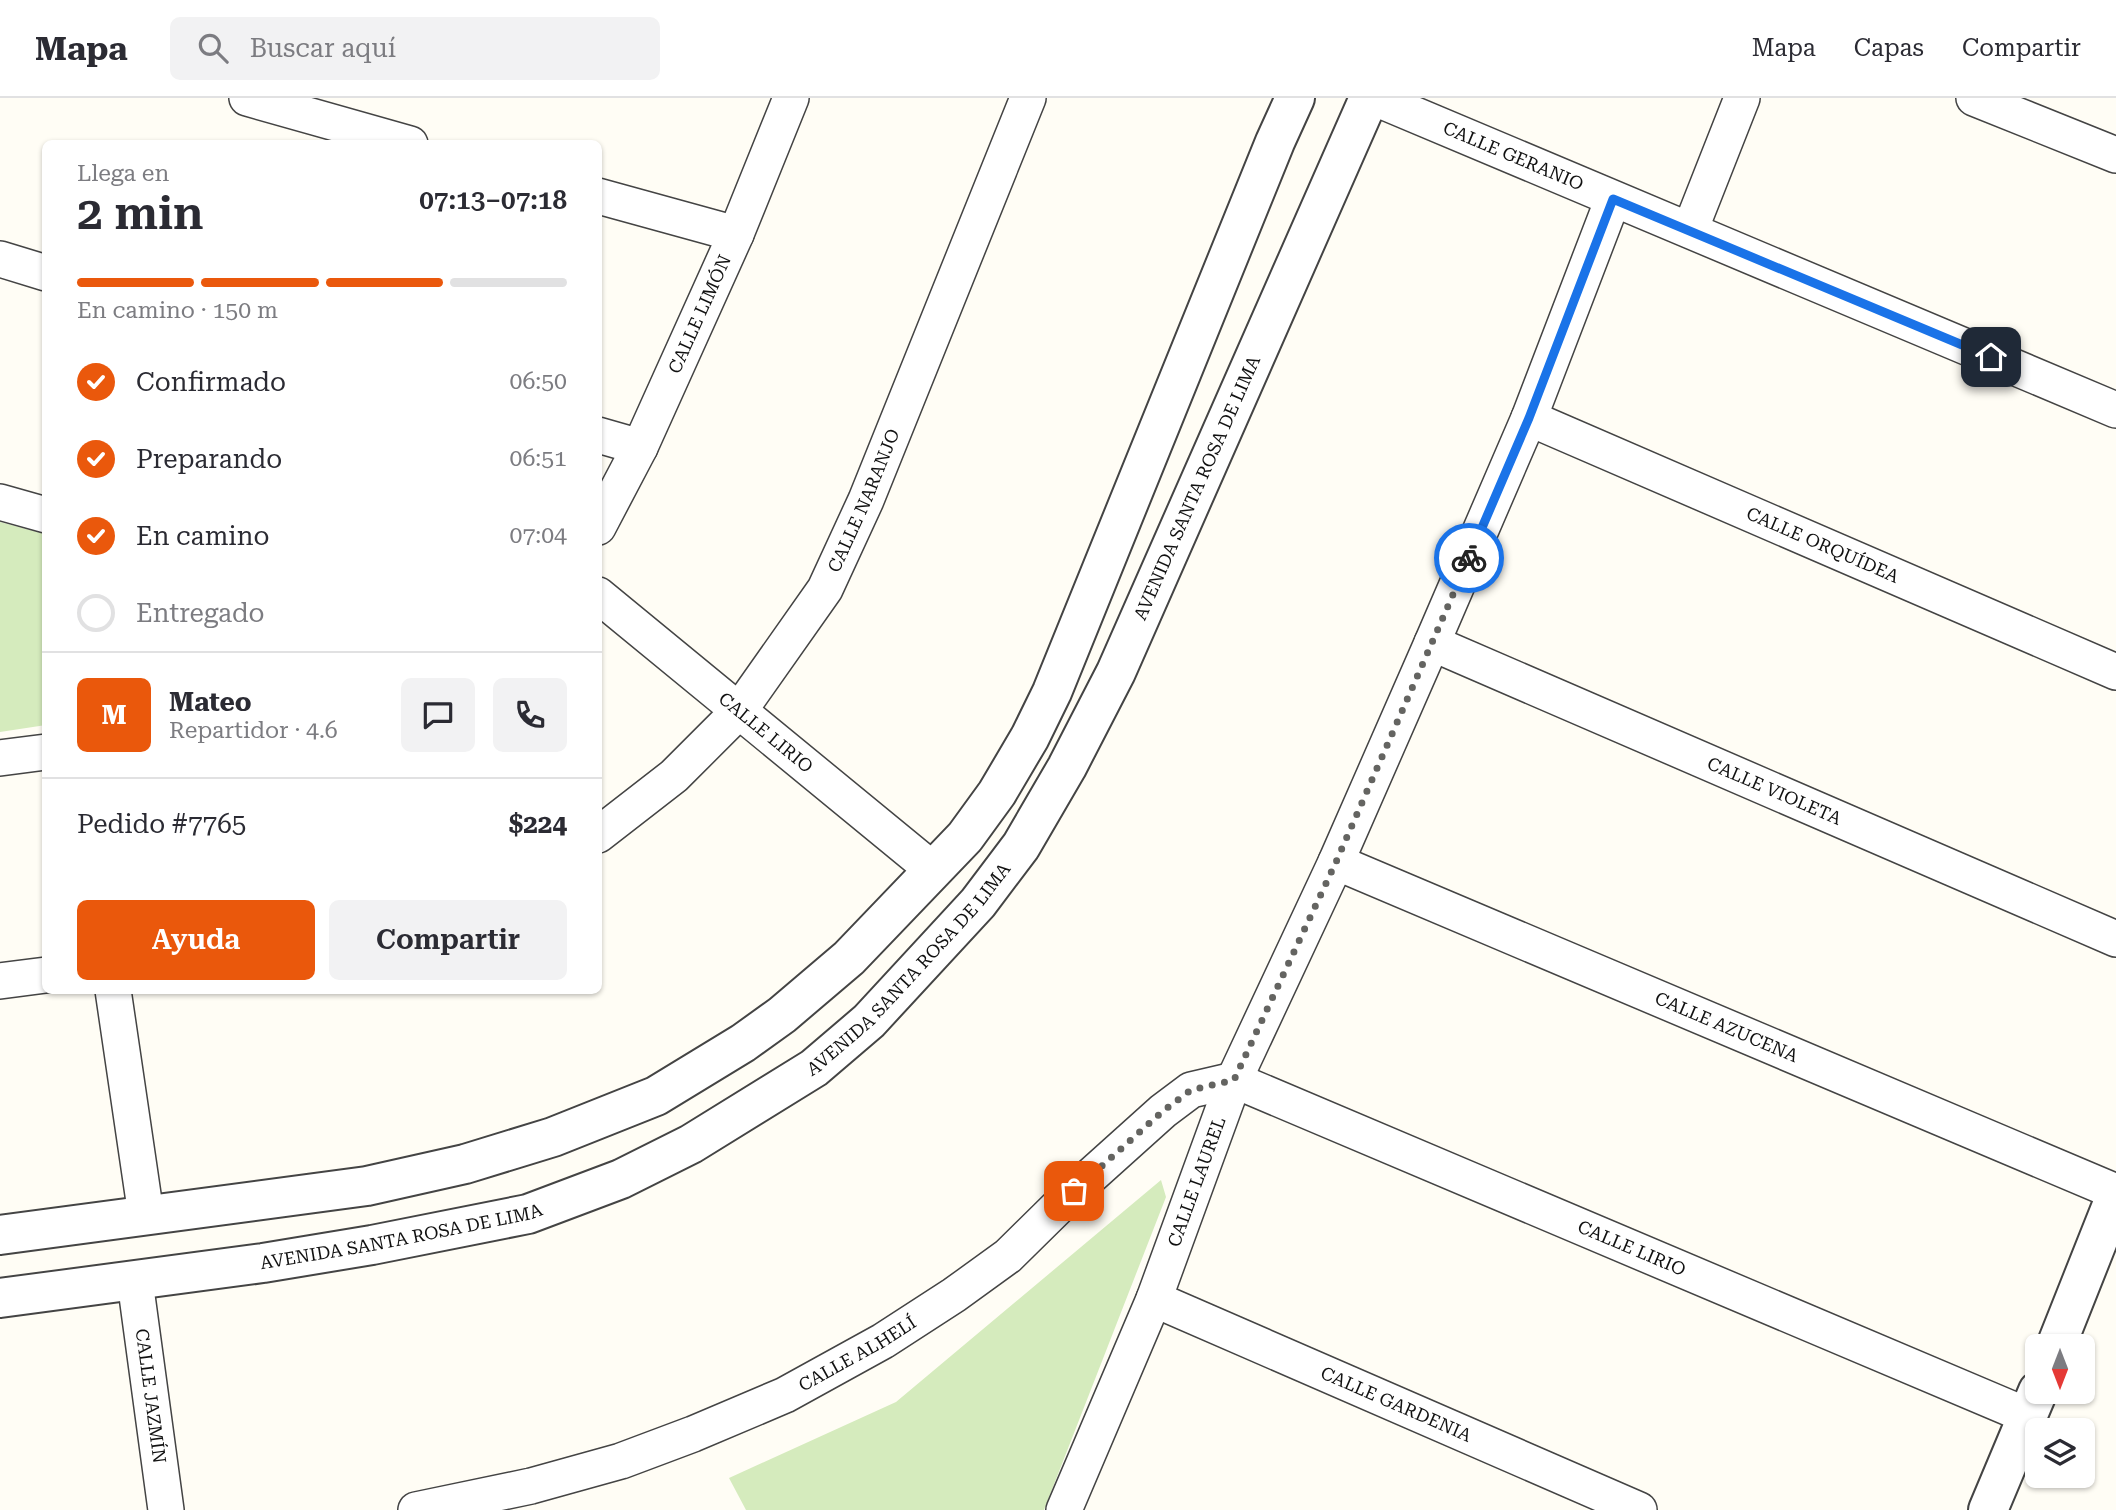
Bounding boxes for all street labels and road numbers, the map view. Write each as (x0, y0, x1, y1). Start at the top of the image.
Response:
street label: CALLE GERANIO (1440, 117, 1587, 195)
street label: CALLE LIMÓN (664, 251, 735, 377)
street label: AVENIDA SANTA ROSA DE LIMA (1129, 352, 1264, 623)
street label: CALLE NARANJO (823, 426, 904, 576)
street label: CALLE ORQUÍDEA (1743, 502, 1903, 587)
street label: CALLE LIRIO (715, 688, 817, 777)
street label: CALLE VIOLETA (1704, 752, 1845, 829)
street label: AVENIDA SANTA ROSA DE LIMA (803, 858, 1015, 1080)
street label: CALLE AZUCENA (1652, 987, 1802, 1066)
street label: CALLE LAUREL (1163, 1114, 1230, 1250)
street label: AVENIDA SANTA ROSA DE LIMA (259, 1198, 545, 1273)
street label: CALLE LIRIO (1575, 1216, 1689, 1280)
street label: CALLE ALHELÍ (795, 1311, 920, 1395)
street label: CALLE JAZMÍN (132, 1327, 171, 1465)
street label: CALLE GARDENIA (1318, 1362, 1475, 1446)

